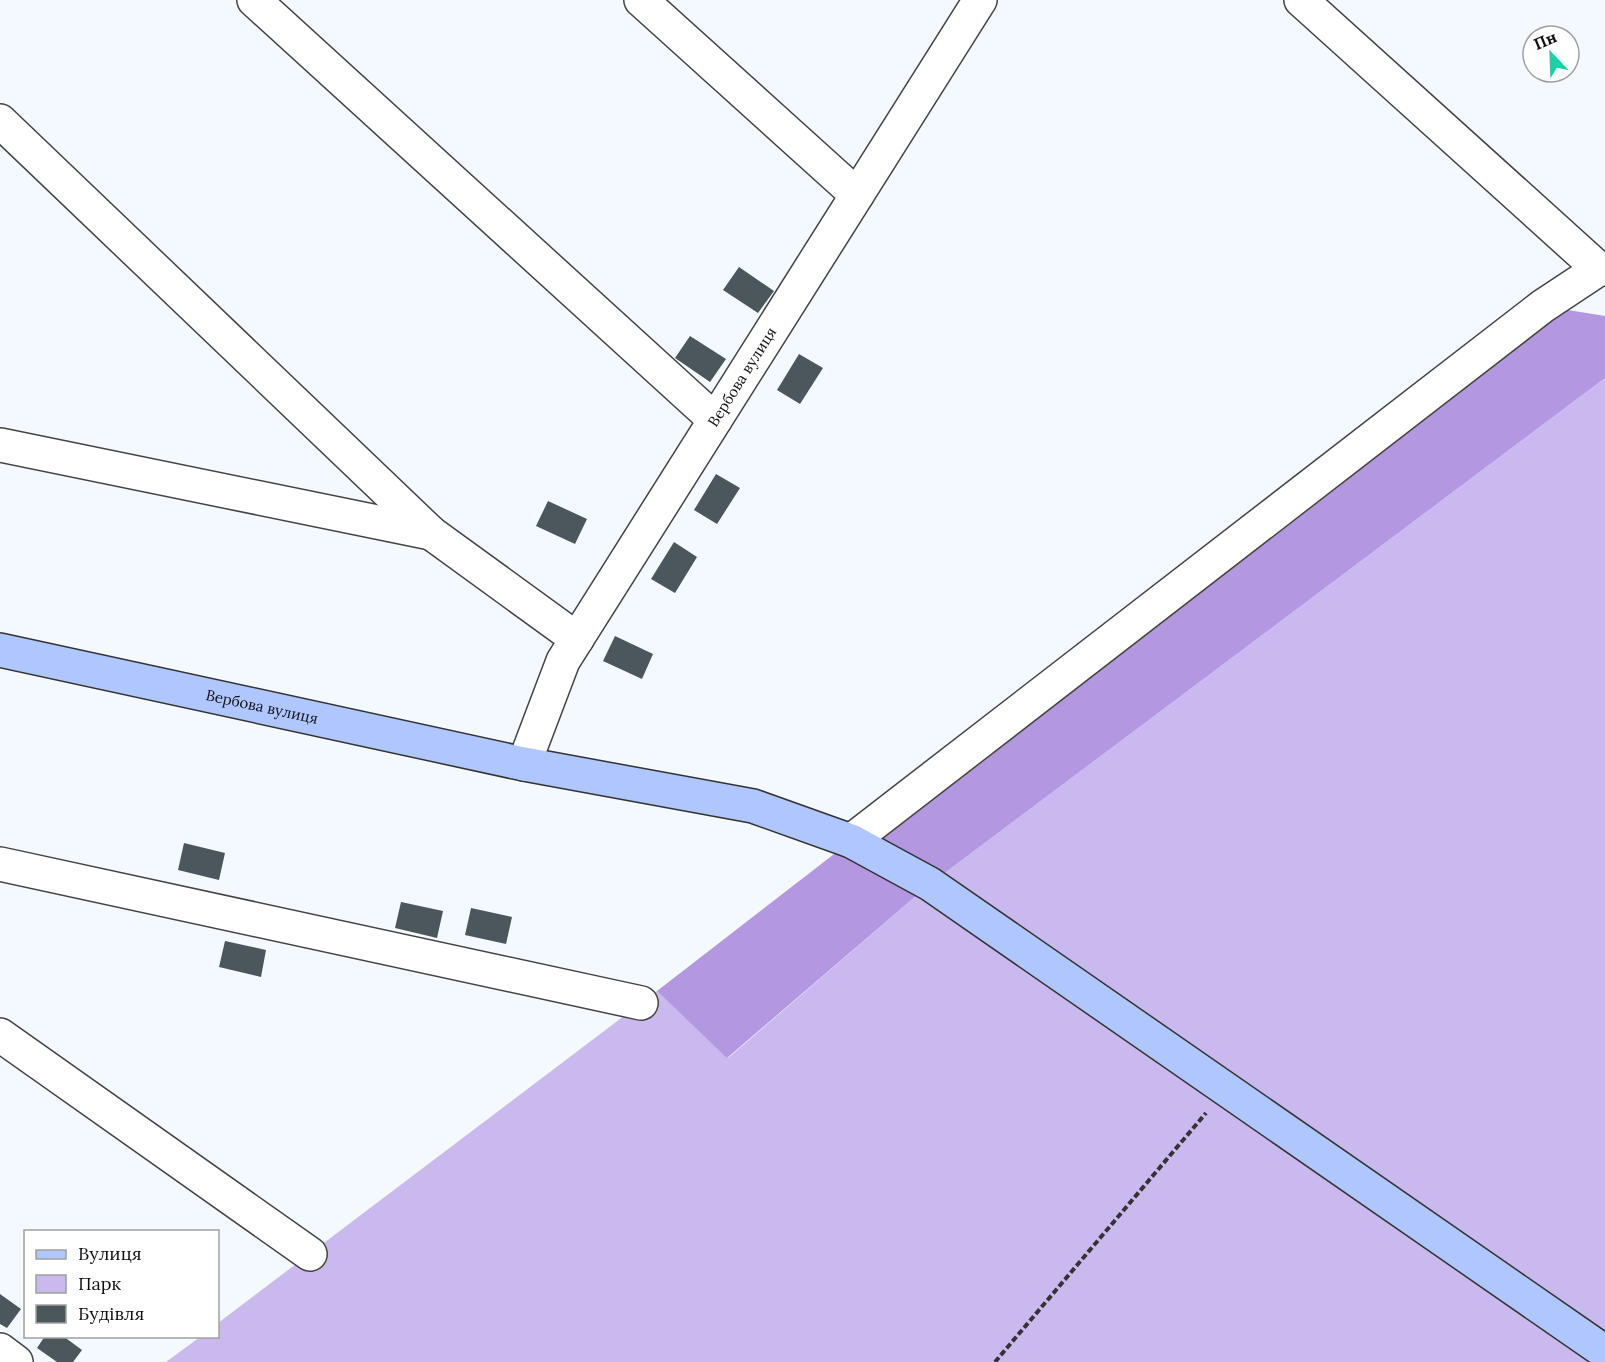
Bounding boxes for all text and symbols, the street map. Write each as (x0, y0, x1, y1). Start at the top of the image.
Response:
north arrow (1521, 24, 1581, 84)
text: Пн (1531, 26, 1560, 54)
street label: Вербова вулиця (703, 323, 780, 430)
street label: Вербова вулиця (204, 685, 320, 728)
legend (24, 1230, 219, 1338)
text: Вулиця (78, 1242, 141, 1265)
text: Парк (78, 1272, 122, 1295)
text: Будівля (78, 1302, 144, 1325)

